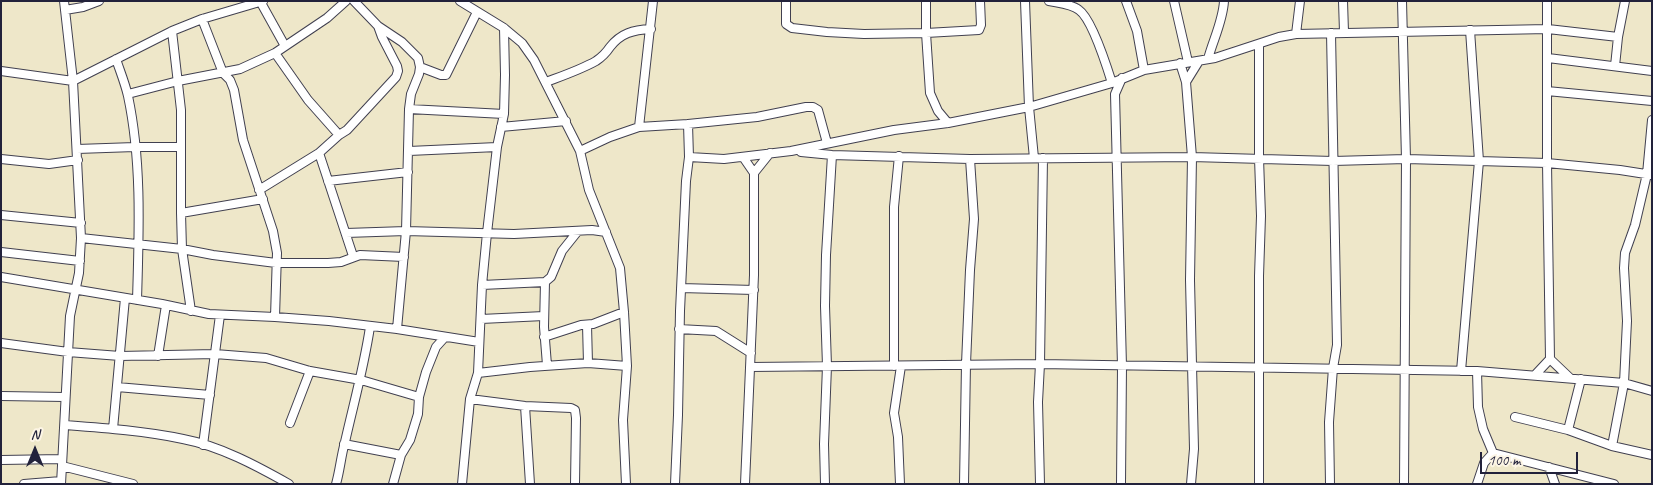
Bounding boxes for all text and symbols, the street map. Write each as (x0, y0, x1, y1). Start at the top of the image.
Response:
north arrow (10, 425, 60, 475)
text: N (31, 426, 39, 443)
scale bar (1483, 442, 1580, 474)
text: 100 m (1488, 451, 1520, 470)

